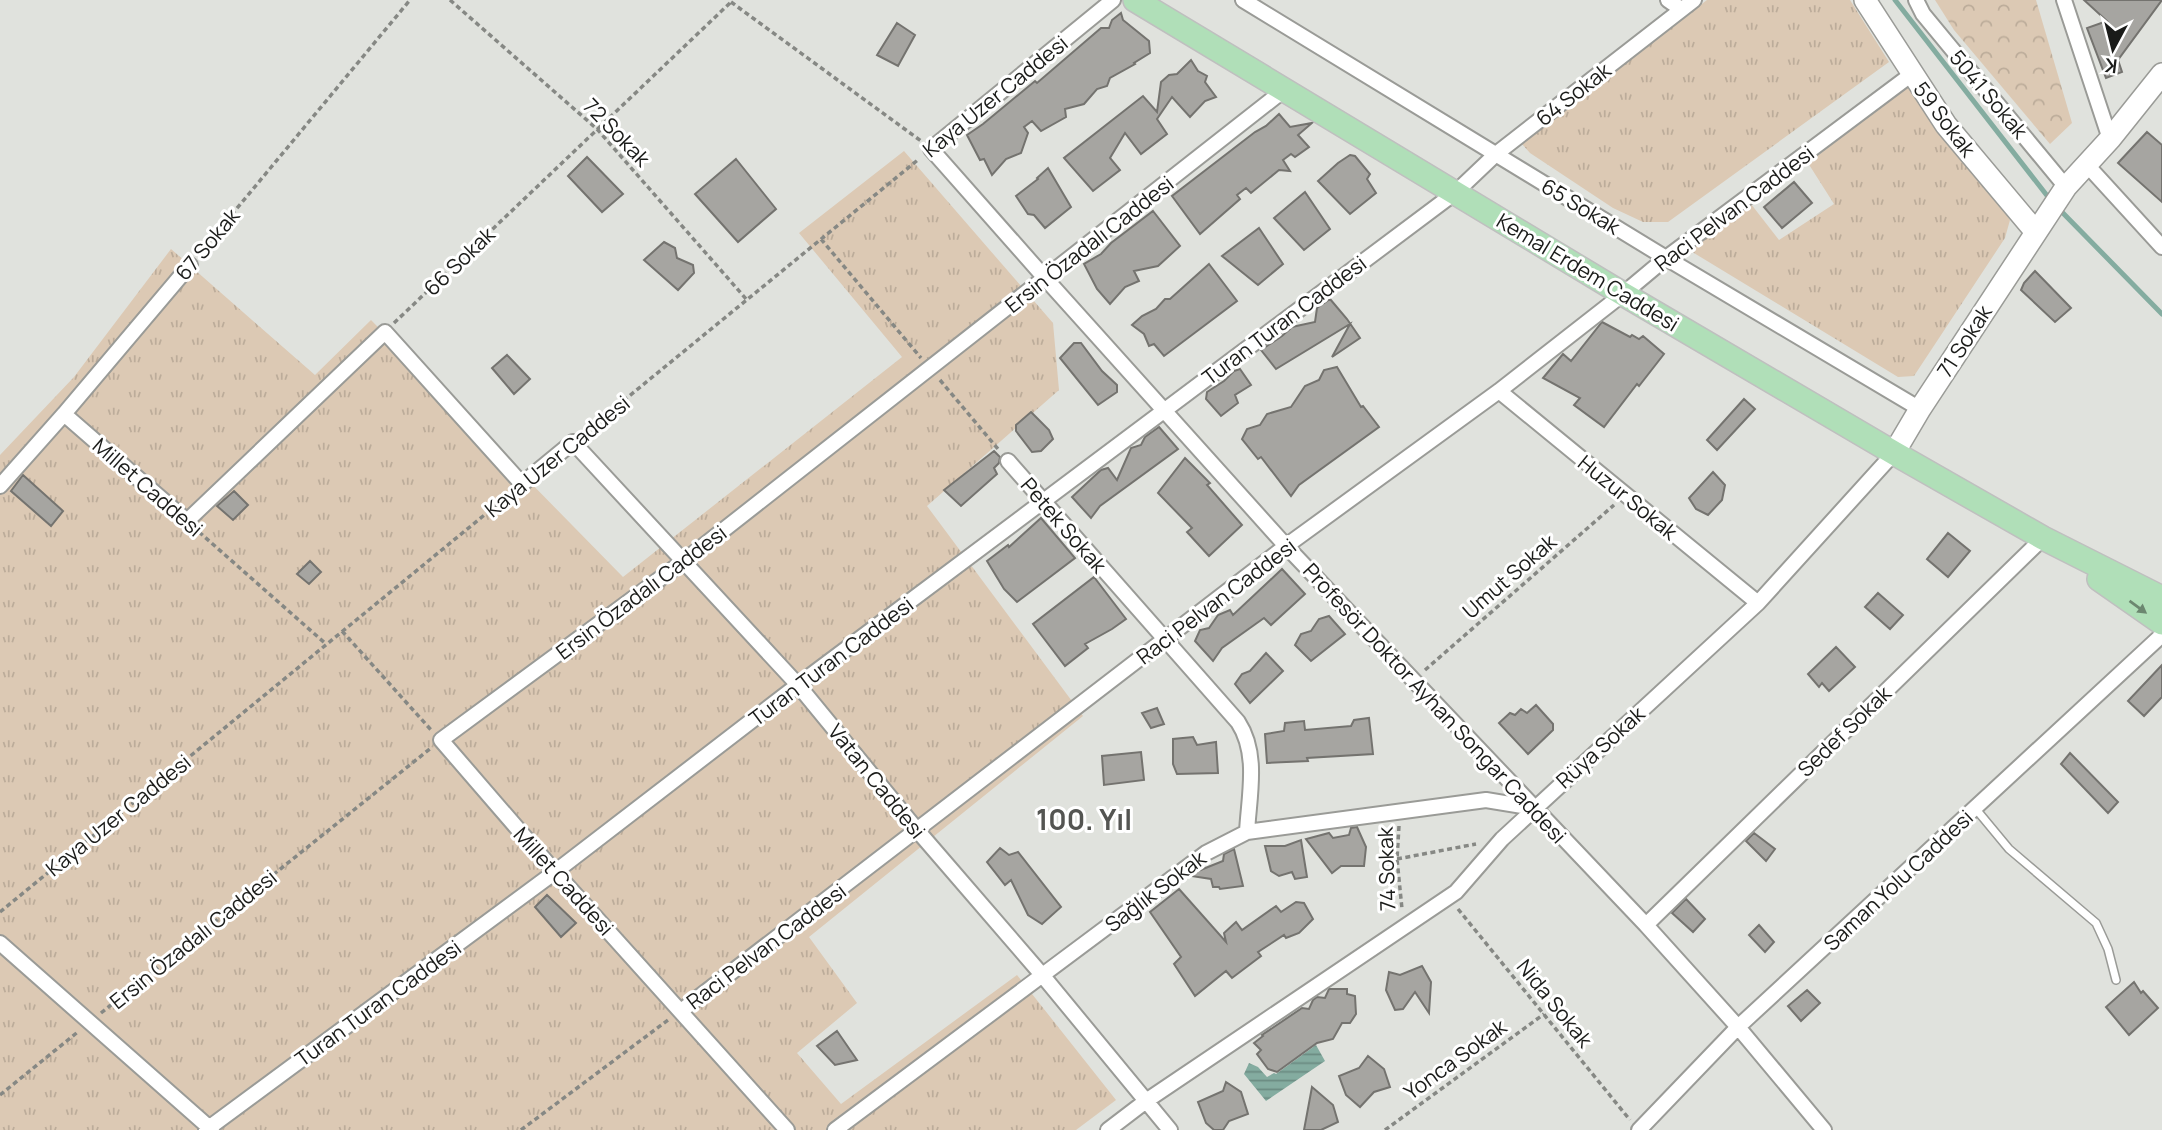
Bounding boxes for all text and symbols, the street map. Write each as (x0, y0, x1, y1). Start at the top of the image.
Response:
north arrow (2078, 14, 2148, 84)
street label: Kaya Uzer Caddesi (917, 29, 1073, 163)
street label: 5041 Sokak (1944, 44, 2035, 145)
text: K (2103, 52, 2119, 80)
street label: 64 Sokak (1530, 56, 1617, 132)
street label: 59 Sokak (1908, 76, 1983, 163)
street label: 72 Sokak (578, 92, 657, 173)
street label: Raci Pelvan Caddesi (1648, 139, 1820, 277)
street label: Ersin Özadalı Caddesi (999, 169, 1179, 319)
street label: 65 Sokak (1536, 172, 1626, 241)
street label: 67 Sokak (169, 202, 246, 286)
street label: Kemal Erdem Caddesi (1492, 207, 1684, 337)
street label: 66 Sokak (418, 220, 501, 302)
street label: Turan Turan Caddesi (1196, 249, 1372, 391)
street label: 71 Sokak (1930, 299, 1998, 383)
street label: Kaya Uzer Caddesi (479, 389, 635, 523)
street label: Millet Caddesi (87, 431, 209, 543)
street label: Huzur Sokak (1573, 448, 1684, 546)
street label: Petek Sokak (1015, 471, 1114, 579)
street label: Ersin Özadalı Caddesi (550, 519, 732, 665)
street label: Umut Sokak (1456, 527, 1562, 624)
street label: Raci Pelvan Caddesi (1130, 532, 1302, 670)
street label: Profesör Doktor Ayhan Songar Caddesi (1297, 557, 1573, 849)
street label: Turan Turan Caddesi (743, 590, 919, 732)
one-way arrow (2129, 599, 2147, 613)
street label: Sedef Sokak (1791, 679, 1897, 783)
street label: Rüya Sokak (1550, 699, 1651, 794)
street label: Vatan Caddesi (822, 718, 932, 844)
street label: Kaya Uzer Caddesi (40, 748, 196, 882)
district label: 100. Yıl (1036, 800, 1132, 838)
street label: Saman Yolu Caddesi (1817, 803, 1979, 957)
street label: Millet Caddesi (508, 821, 620, 941)
street label: 74 Sokak (1371, 826, 1401, 912)
street label: Sağlık Sokak (1099, 844, 1212, 938)
street label: Ersin Özadalı Caddesi (104, 863, 282, 1015)
street label: Raci Pelvan Caddesi (680, 877, 852, 1015)
street label: Turan Turan Caddesi (289, 933, 467, 1073)
street label: Nida Sokak (1511, 953, 1599, 1053)
street label: Yonca Sokak (1398, 1012, 1512, 1106)

